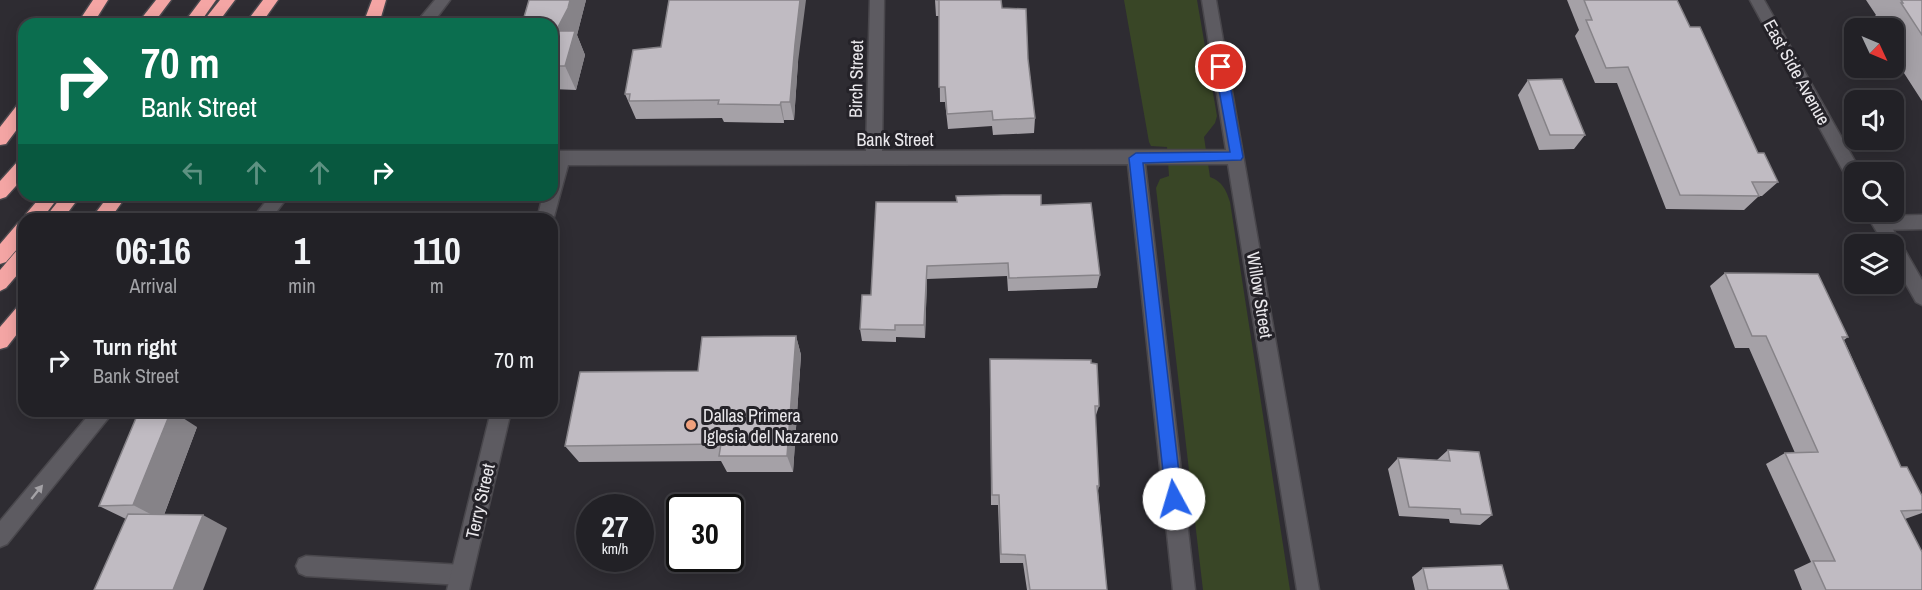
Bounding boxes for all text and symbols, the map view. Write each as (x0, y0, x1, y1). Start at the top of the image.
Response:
street label: East Side Avenue (1758, 15, 1836, 129)
north arrow (1844, 18, 1904, 78)
map controls (1844, 18, 1904, 294)
text: 70 m (141, 35, 220, 91)
street label: Birch Street (843, 40, 869, 118)
pin (1195, 41, 1246, 92)
icon: right (42, 42, 120, 120)
icon: arrive (1204, 50, 1237, 83)
text: Bank Street (141, 89, 257, 125)
button: sound (1844, 90, 1904, 150)
street label: Bank Street (856, 127, 934, 152)
icon: left (177, 156, 210, 189)
icon: ahead (240, 156, 273, 189)
icon: ahead (303, 156, 336, 189)
icon: right (366, 156, 399, 189)
button: search (1844, 162, 1904, 222)
text: 06:16 (115, 227, 191, 275)
text: 1 (294, 227, 310, 275)
text: 110 (413, 227, 461, 275)
button: layers (1844, 234, 1904, 294)
street label: Willow Street (1241, 250, 1279, 340)
text: Arrival (129, 272, 177, 299)
text: min (288, 272, 316, 299)
text: m (430, 272, 444, 299)
text: Turn right (93, 332, 177, 362)
icon: right (42, 344, 75, 377)
text: 70 m (494, 345, 534, 375)
text: Bank Street (93, 362, 179, 389)
place label: Dallas Primera Iglesia del Nazareno (703, 403, 838, 449)
marker: Dallas Primera Iglesia del Nazareno (684, 418, 698, 432)
street label: Terry Street (459, 461, 501, 541)
position arrow (1142, 467, 1206, 531)
one-way arrow (30, 485, 43, 500)
speed limit sign: 30 (666, 494, 744, 572)
text: 27 (601, 506, 629, 546)
text: km/h (602, 538, 628, 559)

